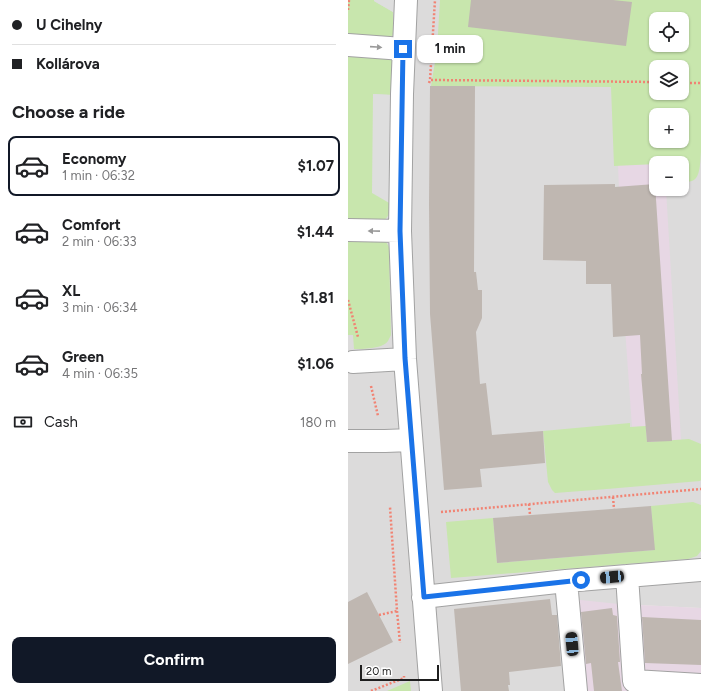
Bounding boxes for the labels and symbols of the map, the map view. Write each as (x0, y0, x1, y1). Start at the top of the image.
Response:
callout: 1 min (417, 35, 483, 63)
route end (394, 40, 412, 58)
one-way arrow (370, 44, 382, 51)
one-way arrow (367, 228, 380, 234)
car (600, 570, 624, 584)
route start (572, 571, 590, 589)
car (565, 632, 579, 656)
scale bar (360, 663, 439, 682)

